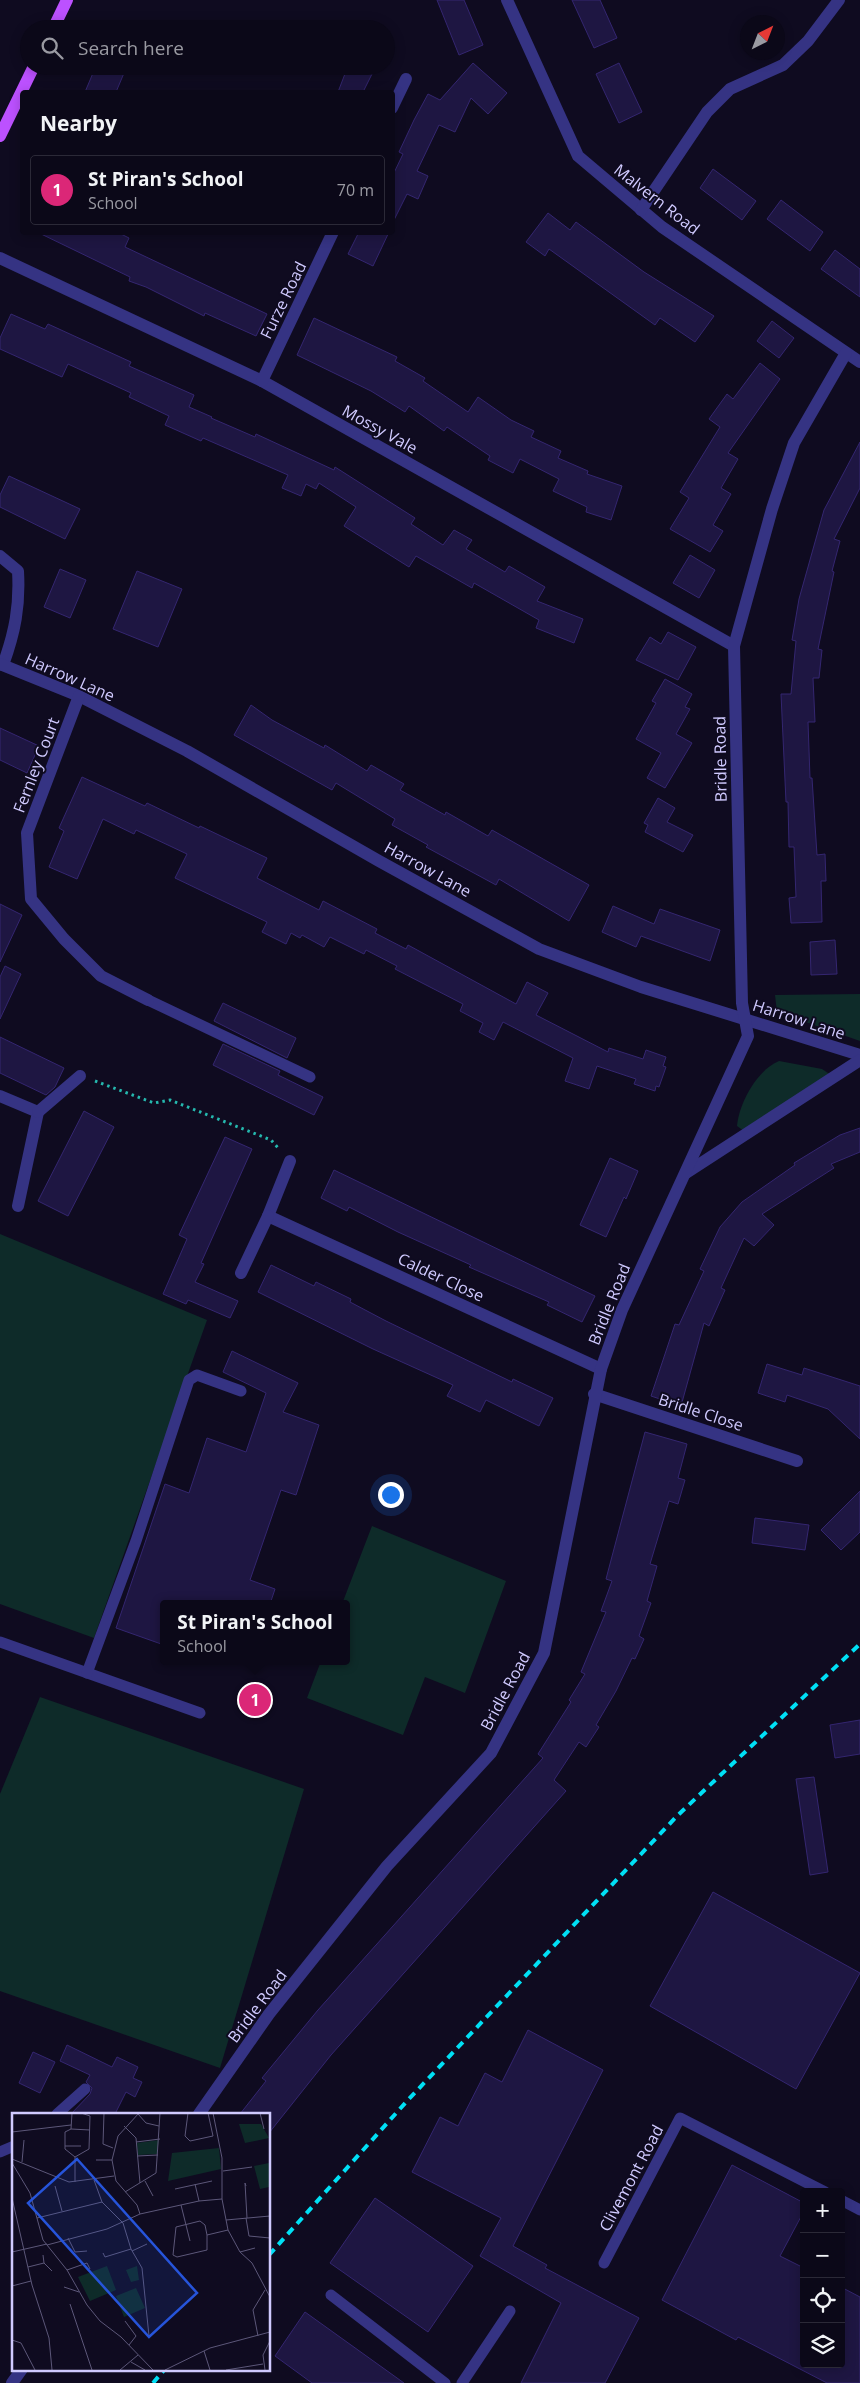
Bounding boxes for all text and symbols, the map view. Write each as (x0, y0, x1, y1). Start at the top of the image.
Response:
north arrow (740, 15, 785, 60)
search box (20, 20, 395, 75)
icon: search (38, 34, 66, 62)
text: Search here (78, 35, 184, 61)
text: Nearby (40, 109, 117, 137)
street label: Malvern Road (610, 159, 704, 239)
text: St Piran's School (88, 166, 243, 192)
text: 1 (52, 179, 62, 201)
text: 70 m (337, 179, 374, 201)
text: School (88, 192, 138, 214)
street label: Furze Road (255, 258, 311, 342)
street label: Mossy Vale (338, 399, 422, 459)
street label: Harrow Lane (22, 647, 118, 707)
street label: Fernley Court (8, 714, 64, 816)
street label: Bridle Road (708, 716, 732, 802)
street label: Harrow Lane (381, 836, 475, 902)
street label: Harrow Lane (750, 994, 848, 1044)
street label: Calder Close (394, 1247, 488, 1307)
street label: Bridle Road (583, 1260, 635, 1348)
street label: Bridle Close (656, 1388, 746, 1436)
your location (378, 1482, 404, 1508)
popup (160, 1600, 350, 1665)
text: St Piran's School (177, 1609, 333, 1635)
text: School (177, 1635, 227, 1657)
street label: Bridle Road (475, 1648, 535, 1734)
pin: 1 (239, 1681, 271, 1719)
street label: Bridle Road (222, 1965, 292, 2047)
inset map (12, 2113, 270, 2370)
street label: Clivemont Road (594, 2121, 668, 2235)
map controls (800, 2188, 845, 2368)
button: + (800, 2188, 845, 2233)
button: − (800, 2233, 845, 2278)
button: locate (800, 2278, 845, 2323)
button: layers (800, 2323, 845, 2368)

